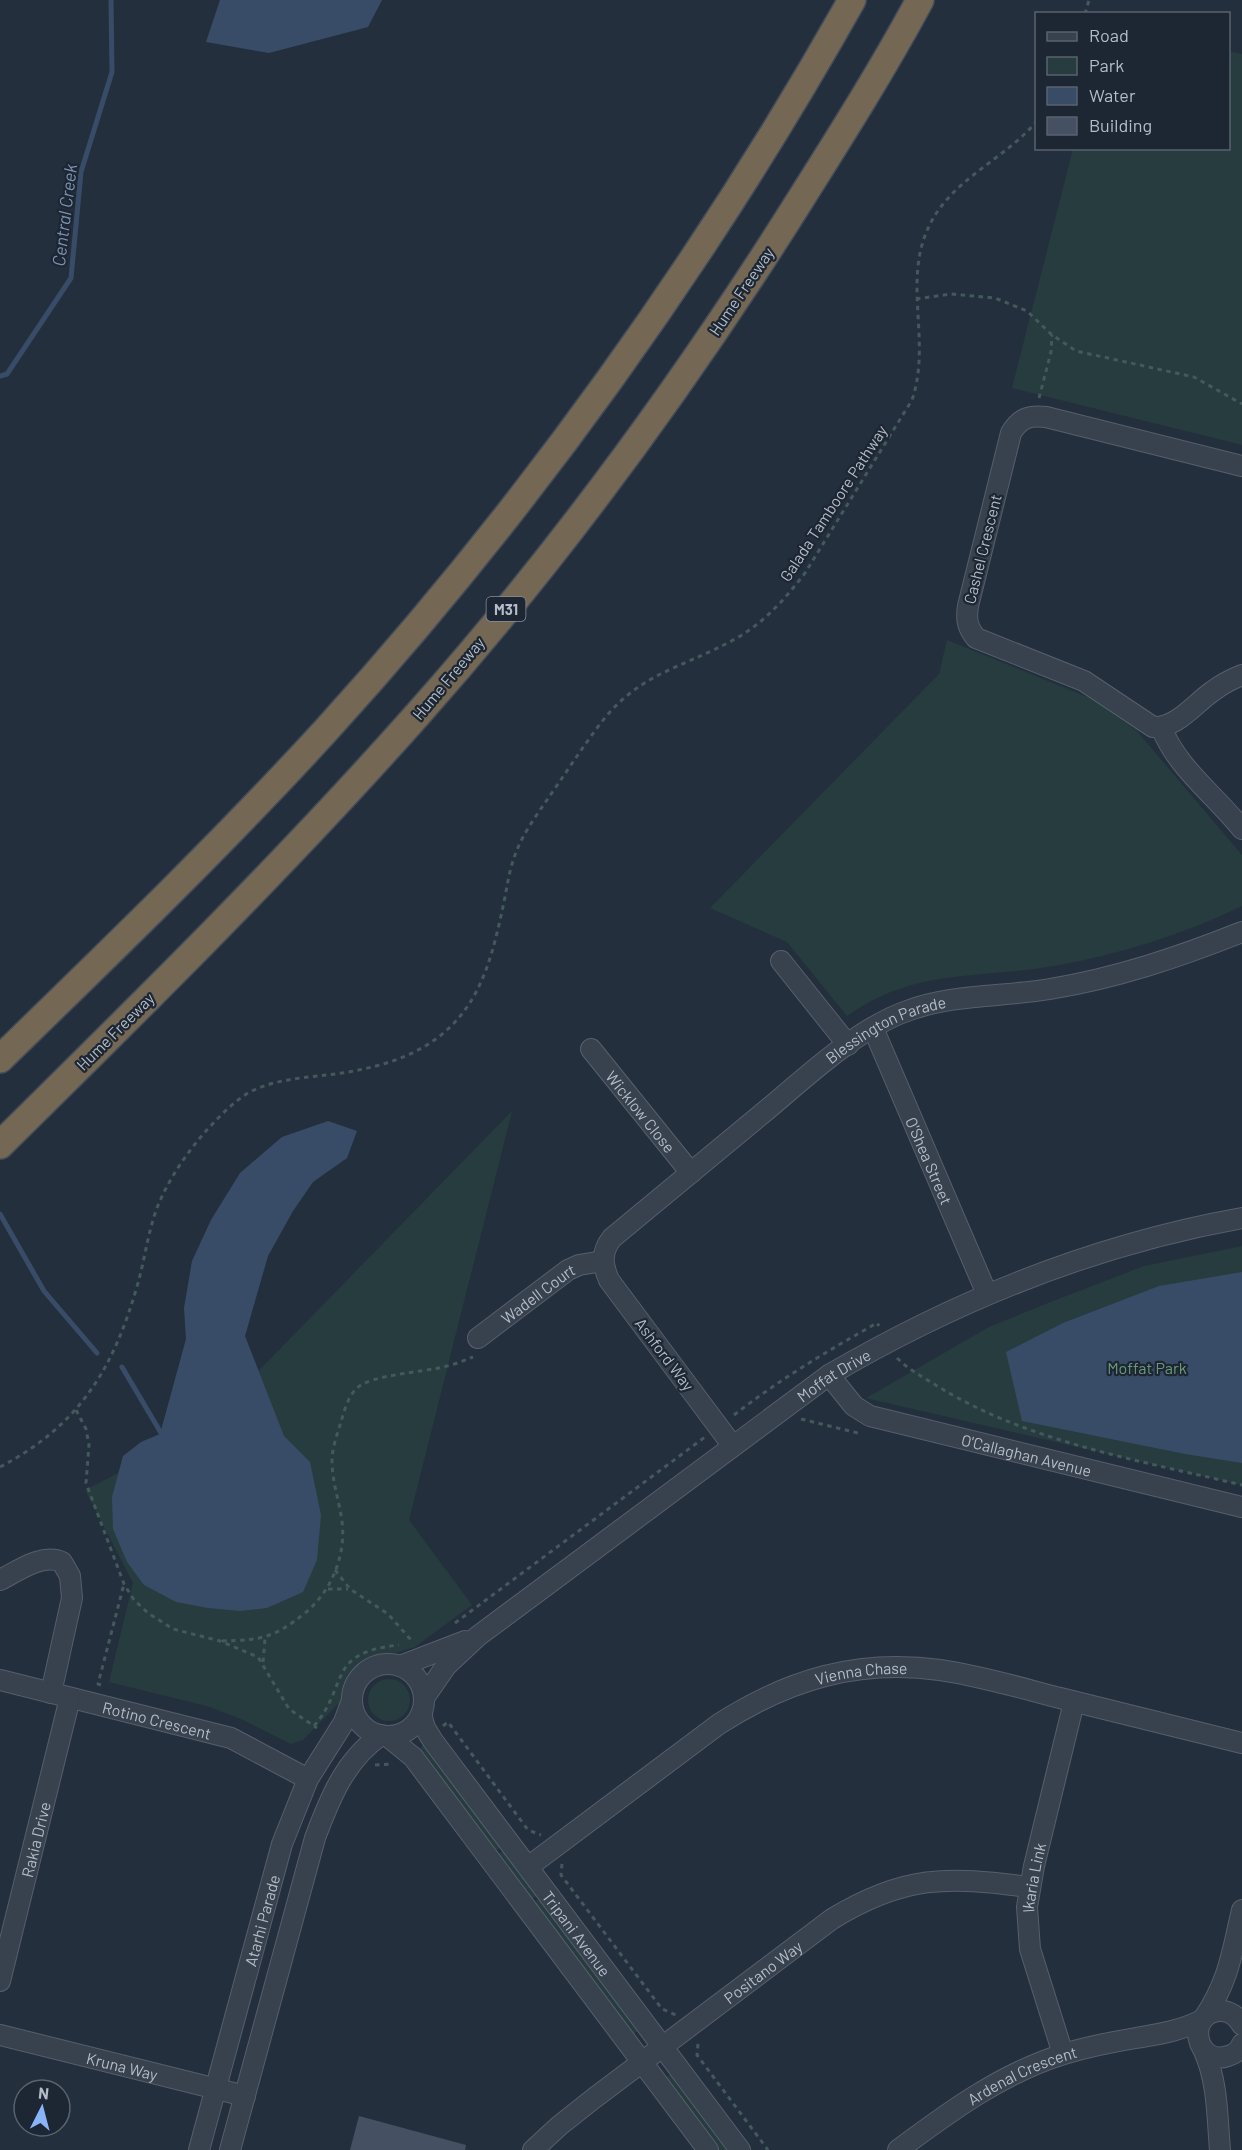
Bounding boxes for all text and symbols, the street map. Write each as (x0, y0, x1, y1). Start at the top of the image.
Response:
legend (1035, 12, 1230, 150)
text: Road (1089, 24, 1129, 46)
text: Park (1089, 54, 1124, 76)
text: Water (1089, 84, 1136, 106)
text: Building (1089, 114, 1152, 136)
water label: Central Creek (47, 162, 81, 267)
street label: Hume Freeway (705, 243, 778, 339)
street label: Galada Tamboore Pathway (775, 421, 891, 585)
street label: Cashel Crescent (959, 492, 1005, 606)
road number: M31 (486, 597, 526, 621)
street label: Hume Freeway (408, 632, 489, 723)
street label: Hume Freeway (72, 988, 158, 1074)
street label: Blessington Parade (821, 992, 947, 1067)
street label: Wicklow Close (603, 1066, 680, 1156)
street label: O'Shea Street (903, 1114, 957, 1207)
street label: Wadell Court (497, 1259, 578, 1327)
street label: Ashford Way (631, 1314, 699, 1395)
street label: Moffat Drive (793, 1344, 874, 1405)
park label: Moffat Park (1107, 1358, 1187, 1377)
street label: O'Callaghan Avenue (960, 1429, 1094, 1479)
street label: Vienna Chase (813, 1658, 908, 1688)
street label: Rotino Crescent (101, 1697, 214, 1742)
street label: Rakia Drive (17, 1800, 54, 1879)
street label: Ikaria Link (1017, 1841, 1049, 1914)
street label: Atarhi Parade (240, 1872, 283, 1968)
street label: Tripani Avenue (539, 1887, 615, 1980)
street label: Positano Way (720, 1935, 806, 2007)
street label: Ardenal Crescent (963, 2041, 1079, 2108)
street label: Kruna Way (85, 2047, 161, 2084)
north arrow (12, 2078, 72, 2138)
text: N (37, 2083, 50, 2103)

